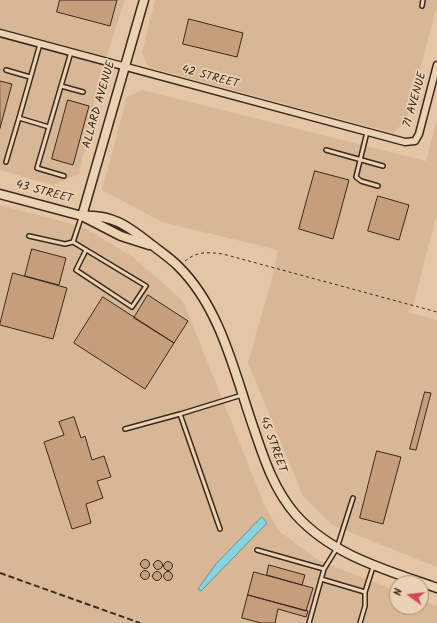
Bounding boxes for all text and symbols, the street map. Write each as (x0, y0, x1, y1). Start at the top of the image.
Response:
street label: ALLARD AVENUE (81, 60, 119, 150)
street label: 42 STREET (180, 63, 240, 93)
street label: 71 AVENUE (401, 71, 431, 129)
street label: 43 STREET (14, 178, 74, 208)
street label: 45 STREET (255, 415, 289, 475)
north arrow (389, 575, 429, 615)
text: N (389, 586, 408, 598)

